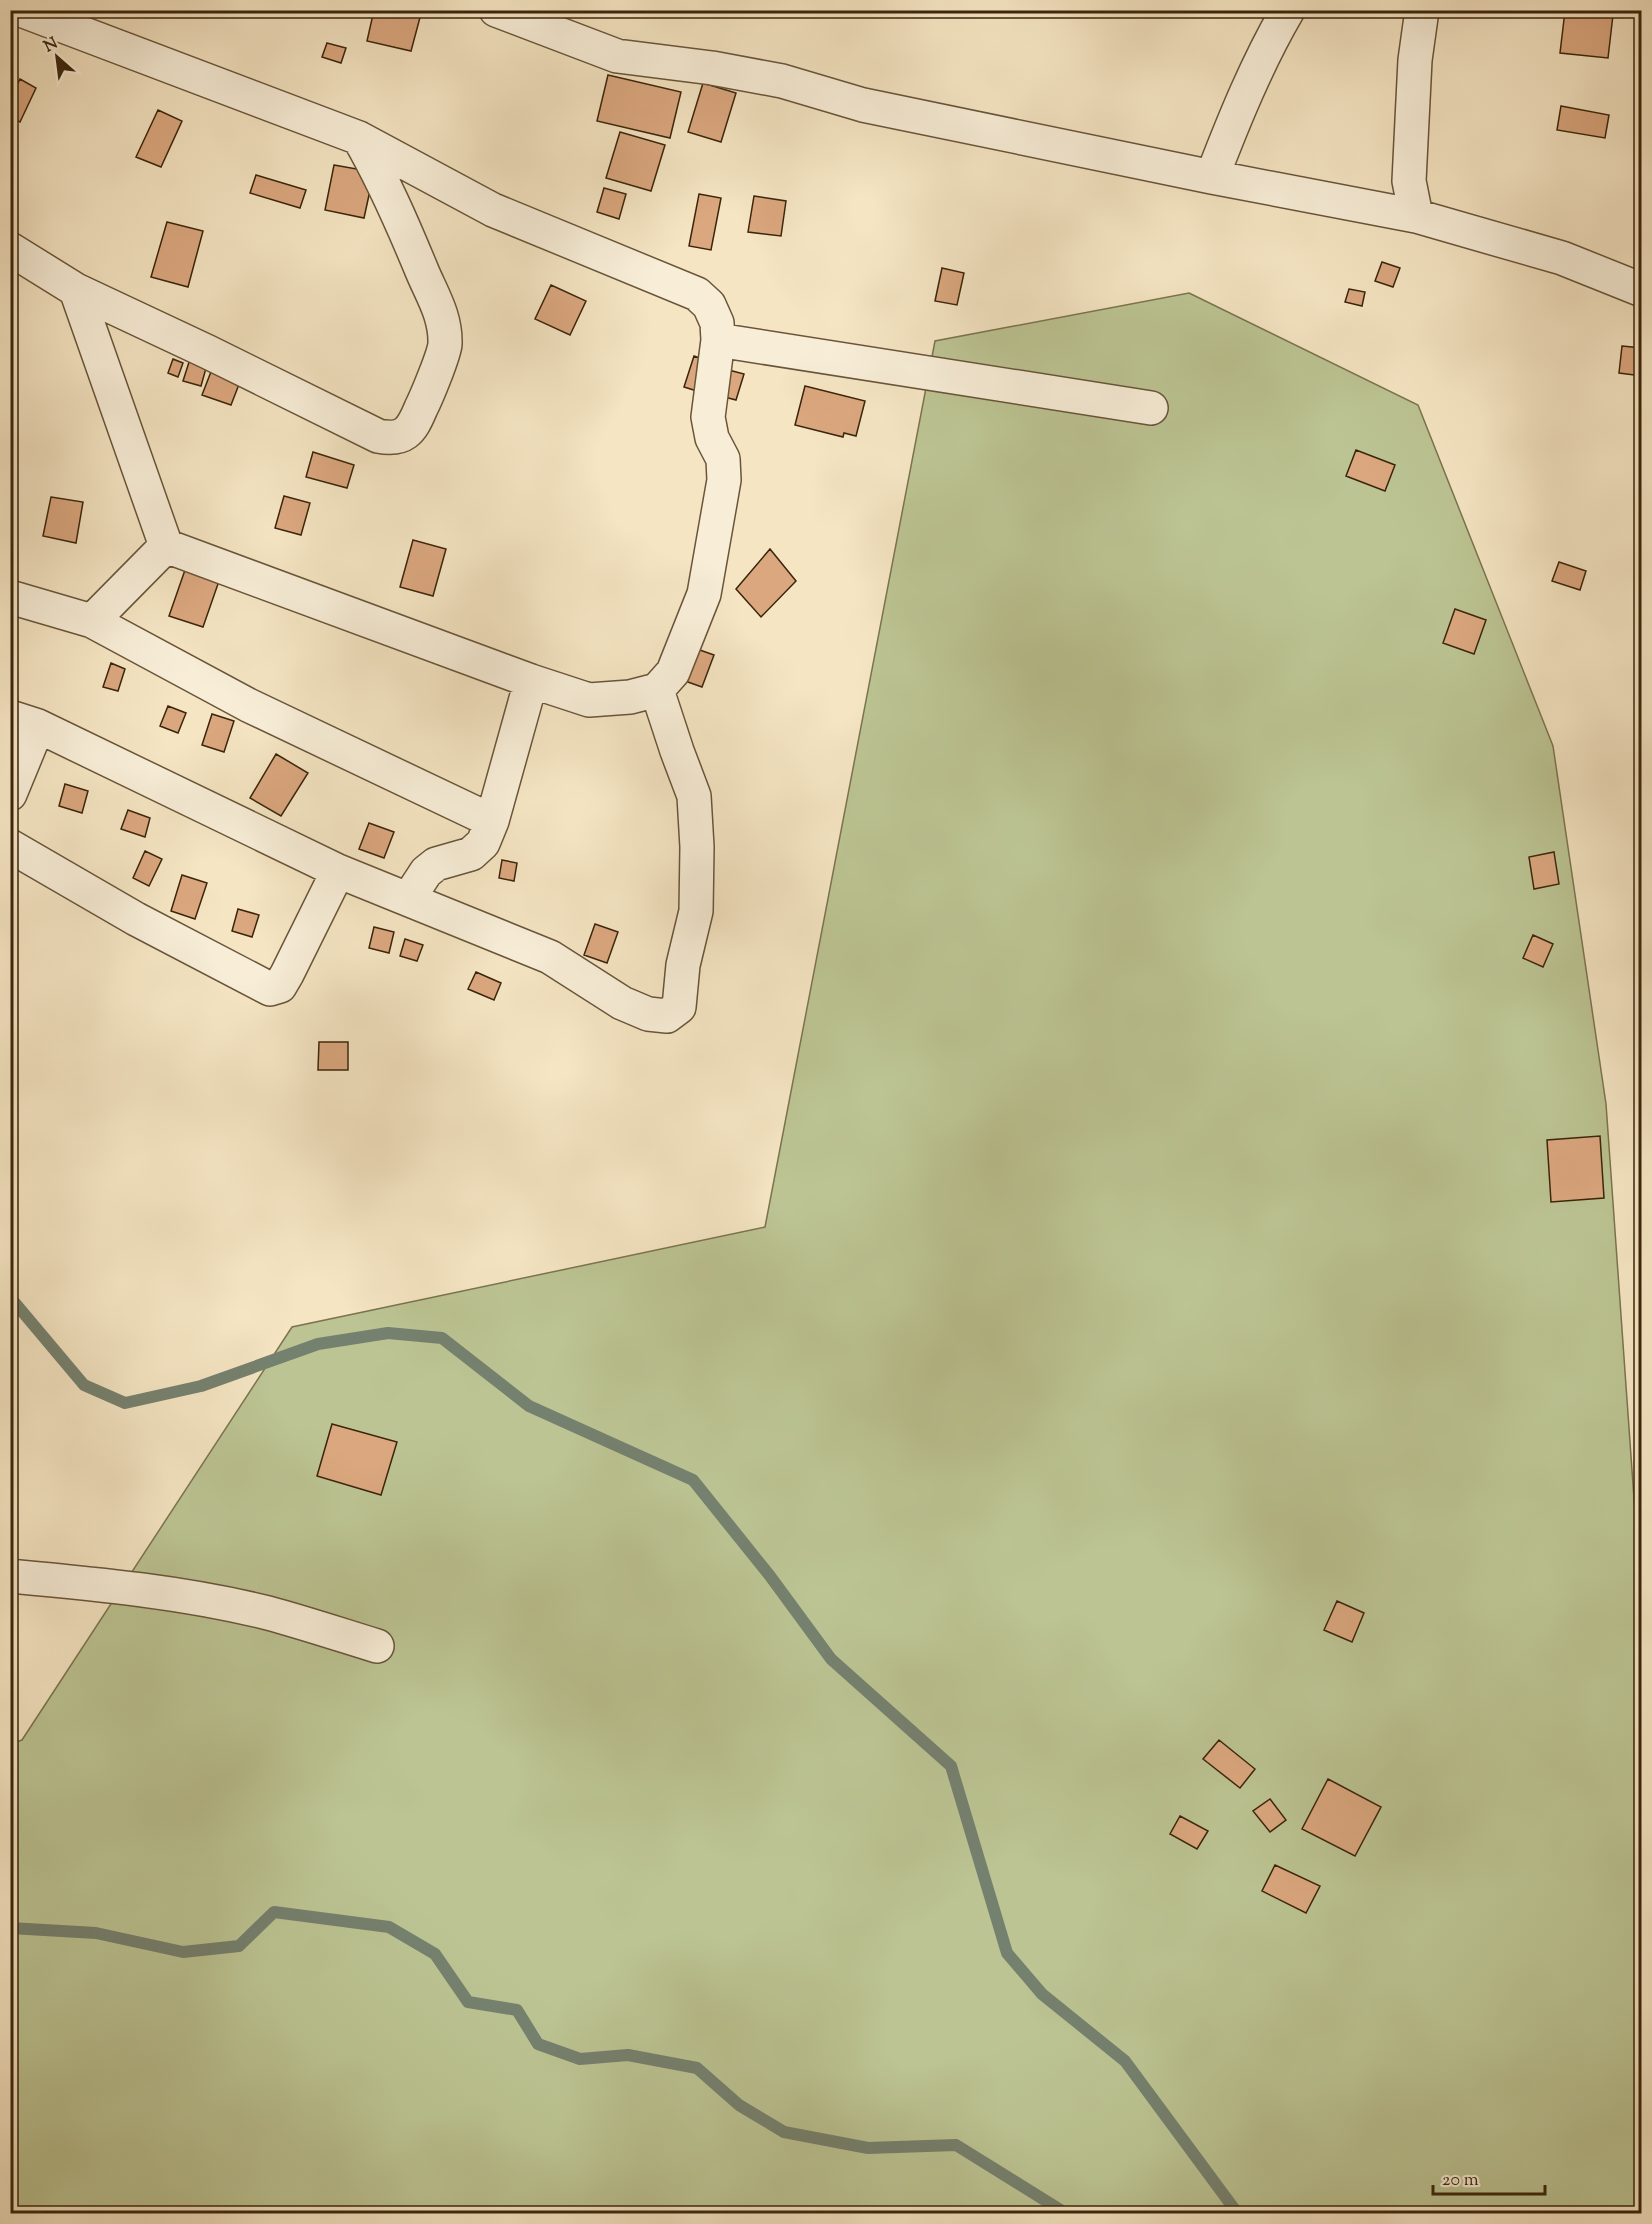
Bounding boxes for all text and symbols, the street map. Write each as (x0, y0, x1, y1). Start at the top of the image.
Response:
north arrow (27, 27, 87, 87)
text: N (40, 33, 62, 59)
scale bar (1433, 2158, 1546, 2196)
text: 20 m (1442, 2168, 1479, 2194)

